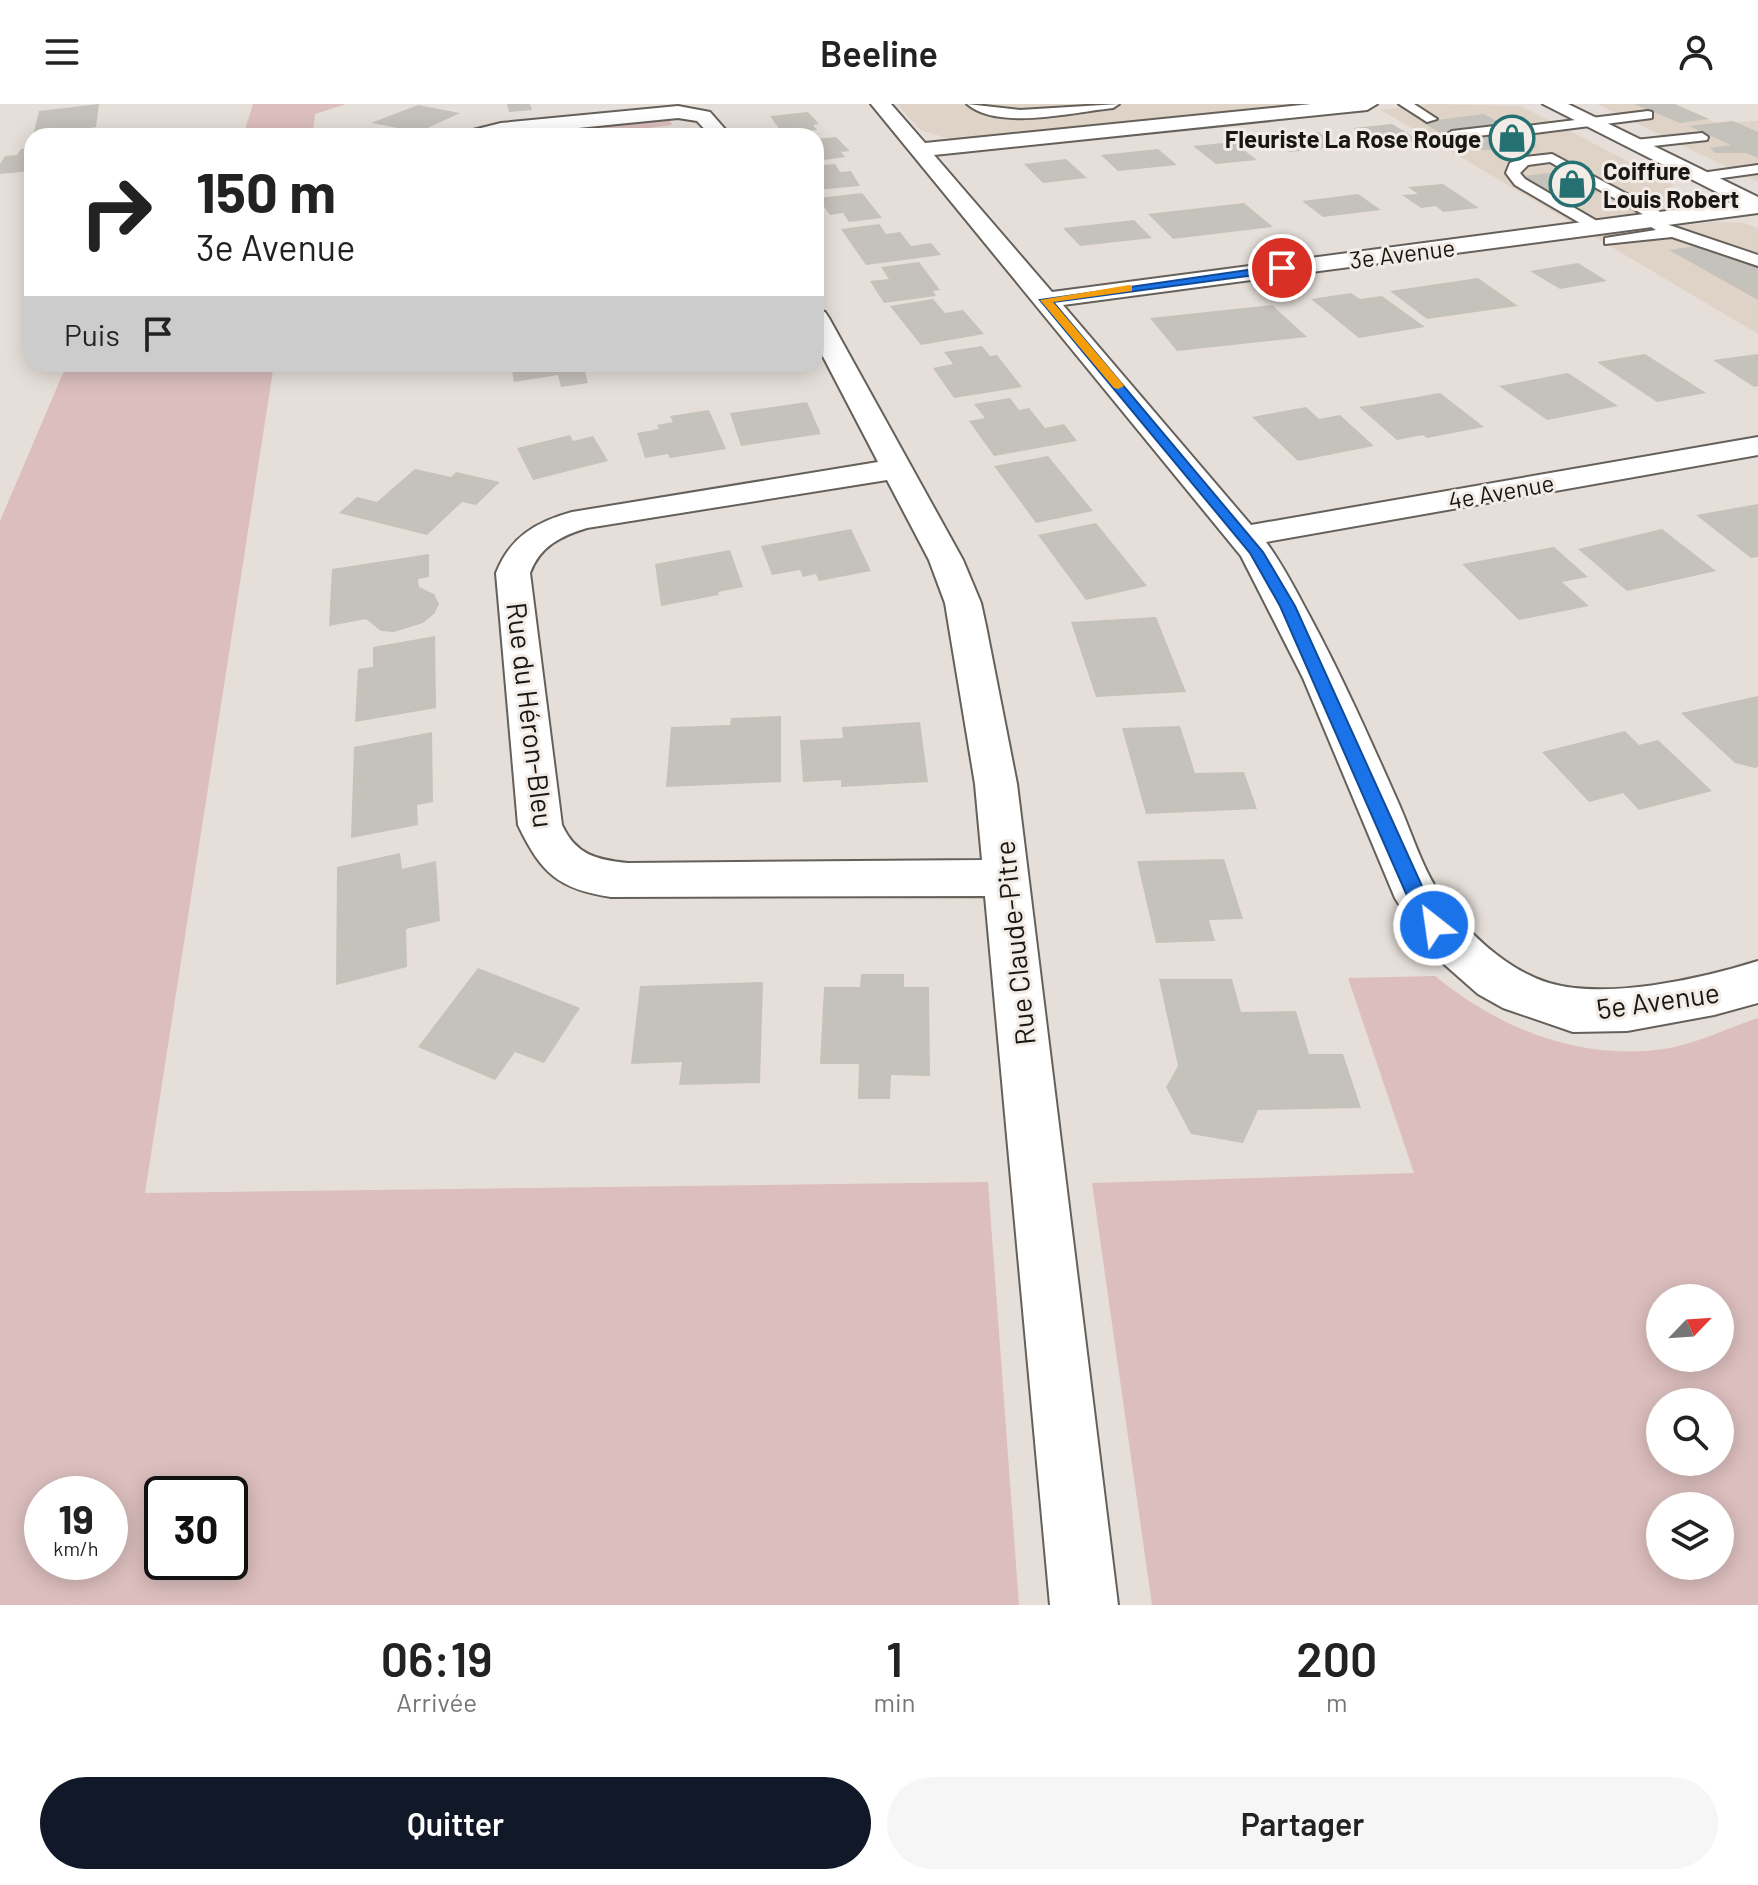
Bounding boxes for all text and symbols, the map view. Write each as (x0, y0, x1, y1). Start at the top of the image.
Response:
icon: menu (40, 30, 84, 74)
icon: person (1674, 30, 1718, 74)
text: Beeline (820, 31, 938, 74)
shop icon: Fleuriste La Rose Rouge (1488, 114, 1536, 162)
place label: Fleuriste La Rose Rouge (1225, 124, 1481, 153)
place label: Coiffure Louis Robert (1603, 156, 1739, 213)
text: 150 m (196, 157, 336, 224)
icon: right (64, 160, 168, 264)
shop icon: Coiffure Louis Robert (1548, 160, 1596, 208)
text: 3e Avenue (196, 225, 355, 268)
street label: 3e Avenue (1348, 232, 1456, 274)
pin (1248, 234, 1316, 302)
icon: arrive (1260, 246, 1304, 290)
icon: arrive (136, 312, 180, 356)
text: Puis (64, 316, 120, 352)
street label: 4e Avenue (1446, 467, 1556, 515)
street label: Rue du Héron-Bleu (500, 600, 562, 830)
street label: Rue Claude-Pitre (986, 839, 1042, 1047)
position arrow (1392, 883, 1476, 967)
street label: 5e Avenue (1594, 975, 1722, 1025)
north arrow (1646, 1284, 1734, 1372)
map controls (1646, 1284, 1734, 1580)
button: search (1646, 1388, 1734, 1476)
speed limit sign: 30 (144, 1476, 248, 1580)
button: layers (1646, 1492, 1734, 1580)
text: 19 (58, 1494, 94, 1542)
text: km/h (53, 1536, 99, 1560)
text: 06:19 (381, 1629, 493, 1687)
text: 1 (886, 1629, 903, 1687)
text: 200 (1296, 1629, 1377, 1687)
text: Arrivée (396, 1686, 477, 1717)
text: min (873, 1686, 916, 1717)
text: m (1326, 1686, 1348, 1717)
button: Quitter (40, 1777, 871, 1869)
button: Partager (887, 1777, 1718, 1869)

